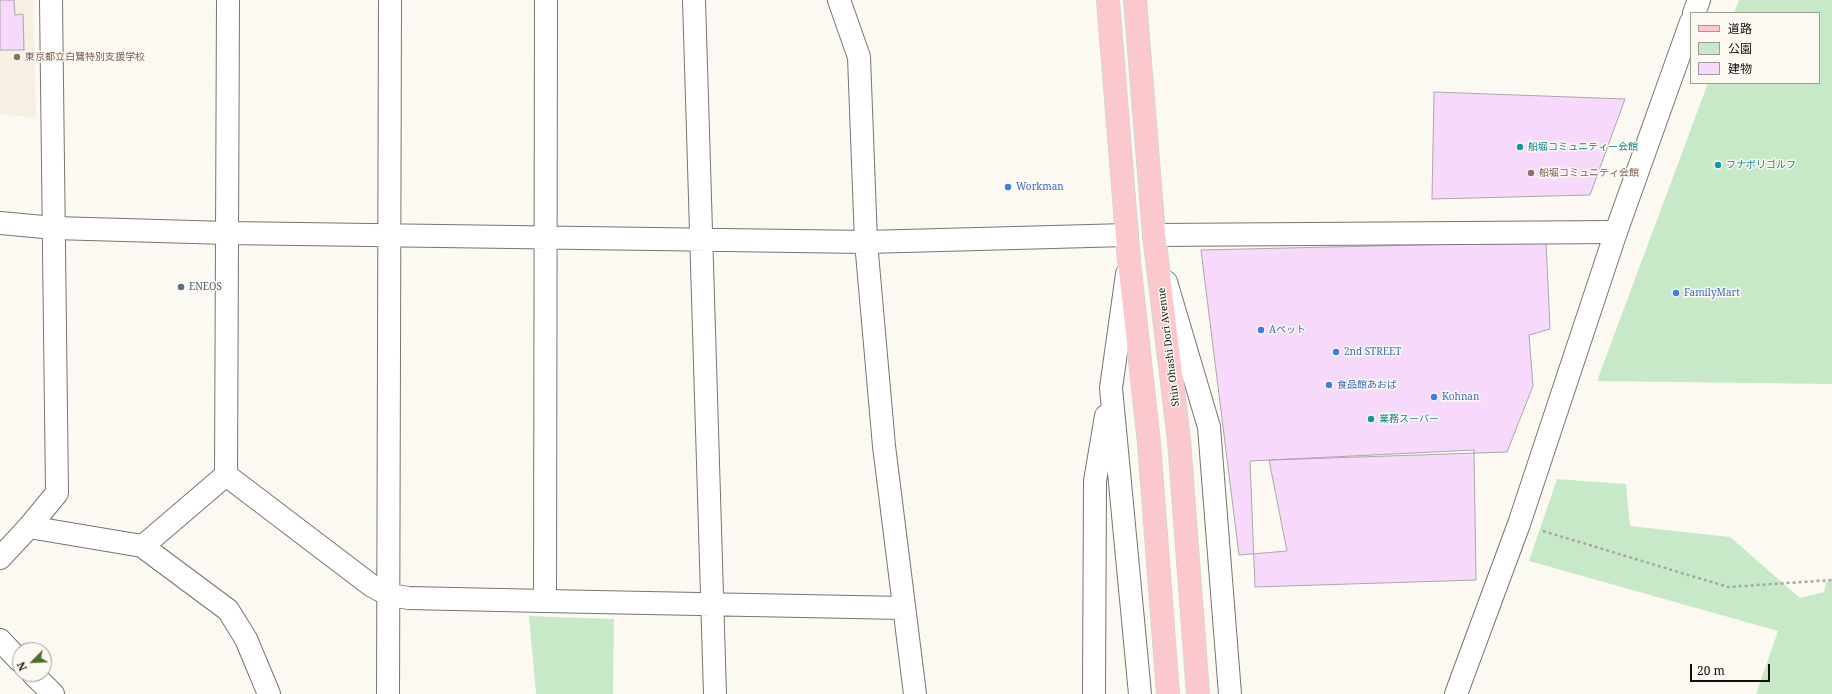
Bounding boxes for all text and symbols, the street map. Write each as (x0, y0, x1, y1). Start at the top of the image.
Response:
legend (1690, 12, 1820, 84)
text: 道路 (1728, 20, 1752, 37)
text: 公園 (1728, 40, 1752, 57)
place label: 東京都立白鷺特別支援学校 (25, 51, 145, 63)
marker: 東京都立白鷺特別支援学校 (12, 52, 22, 62)
text: 建物 (1728, 60, 1752, 77)
place label: 船堀コミュニティー会館 (1528, 141, 1638, 153)
marker: 船堀コミュニティー会館 (1515, 142, 1525, 152)
place label: フナボリゴルフ (1726, 159, 1796, 171)
marker: フナボリゴルフ (1713, 160, 1723, 170)
place label: 船堀コミュニティ会館 (1539, 167, 1639, 179)
marker: 船堀コミュニティ会館 (1526, 168, 1536, 178)
place label: Workman (1016, 181, 1064, 193)
marker: Workman (1003, 182, 1013, 192)
place label: ENEOS (189, 281, 222, 293)
marker: ENEOS (176, 282, 186, 292)
street label: Shin Ohashi Dori Avenue (1156, 287, 1182, 407)
place label: FamilyMart (1684, 287, 1740, 299)
marker: FamilyMart (1671, 288, 1681, 298)
place label: Aペット (1269, 324, 1306, 336)
marker: Aペット (1256, 325, 1266, 335)
place label: 2nd STREET (1344, 346, 1401, 358)
marker: 2nd STREET (1331, 347, 1341, 357)
place label: 食品館あおば (1337, 379, 1397, 391)
marker: 食品館あおば (1324, 380, 1334, 390)
place label: Kohnan (1442, 391, 1479, 403)
marker: Kohnan (1429, 392, 1439, 402)
place label: 業務スーパー (1379, 413, 1439, 425)
marker: 業務スーパー (1366, 414, 1376, 424)
north arrow (12, 642, 52, 682)
scale bar (1692, 656, 1772, 682)
text: N (13, 660, 30, 674)
text: 20 m (1697, 662, 1725, 679)

